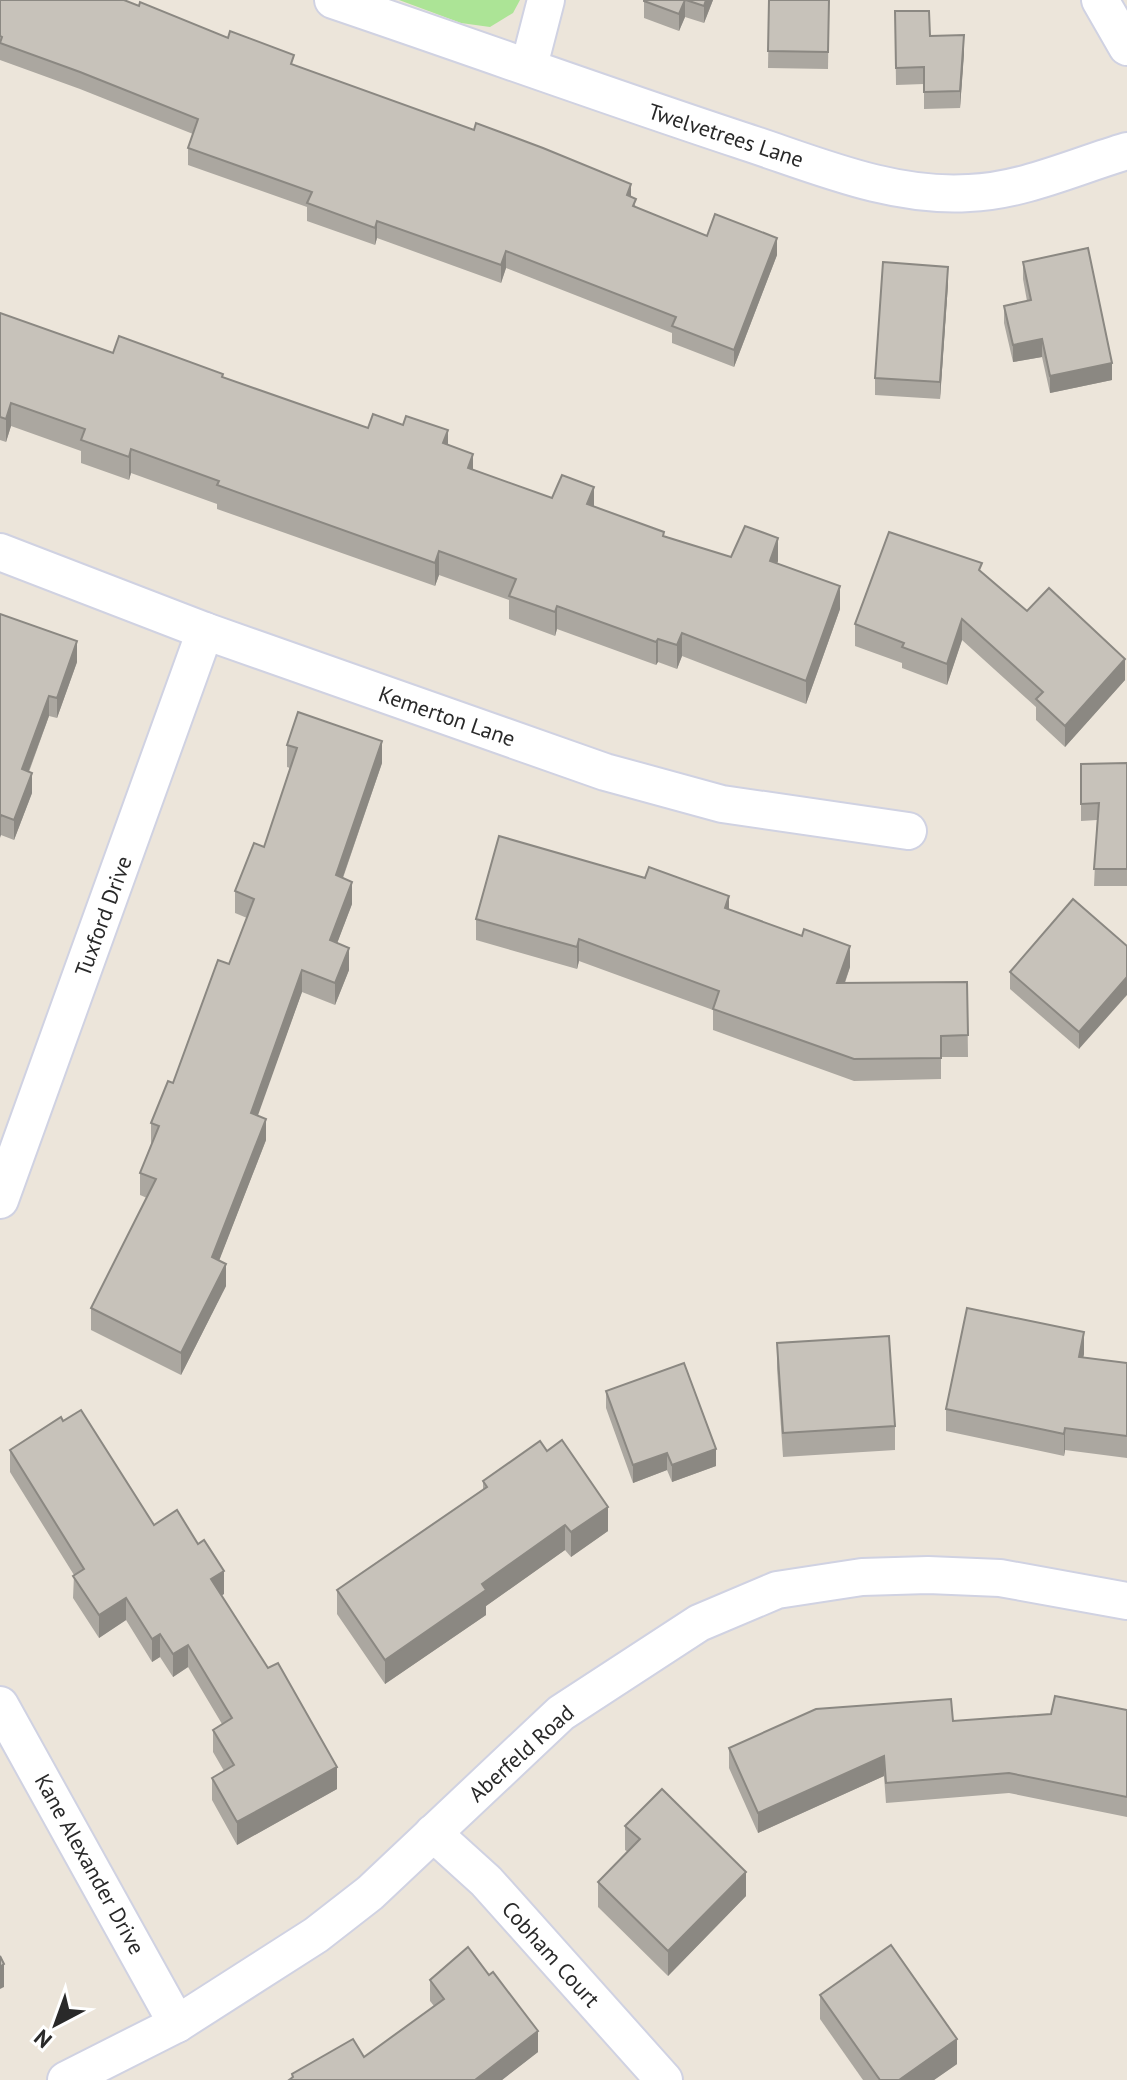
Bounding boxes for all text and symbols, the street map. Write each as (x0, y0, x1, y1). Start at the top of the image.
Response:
street label: Twelvetrees Lane (645, 97, 807, 173)
street label: Kemerton Lane (375, 680, 519, 752)
street label: Tuxford Drive (68, 852, 138, 980)
street label: Aberfeld Road (463, 1698, 579, 1808)
street label: Kane Alexander Drive (29, 1769, 151, 1959)
street label: Cobham Court (496, 1895, 606, 2013)
north arrow (16, 1984, 96, 2064)
text: N (28, 2024, 58, 2054)

